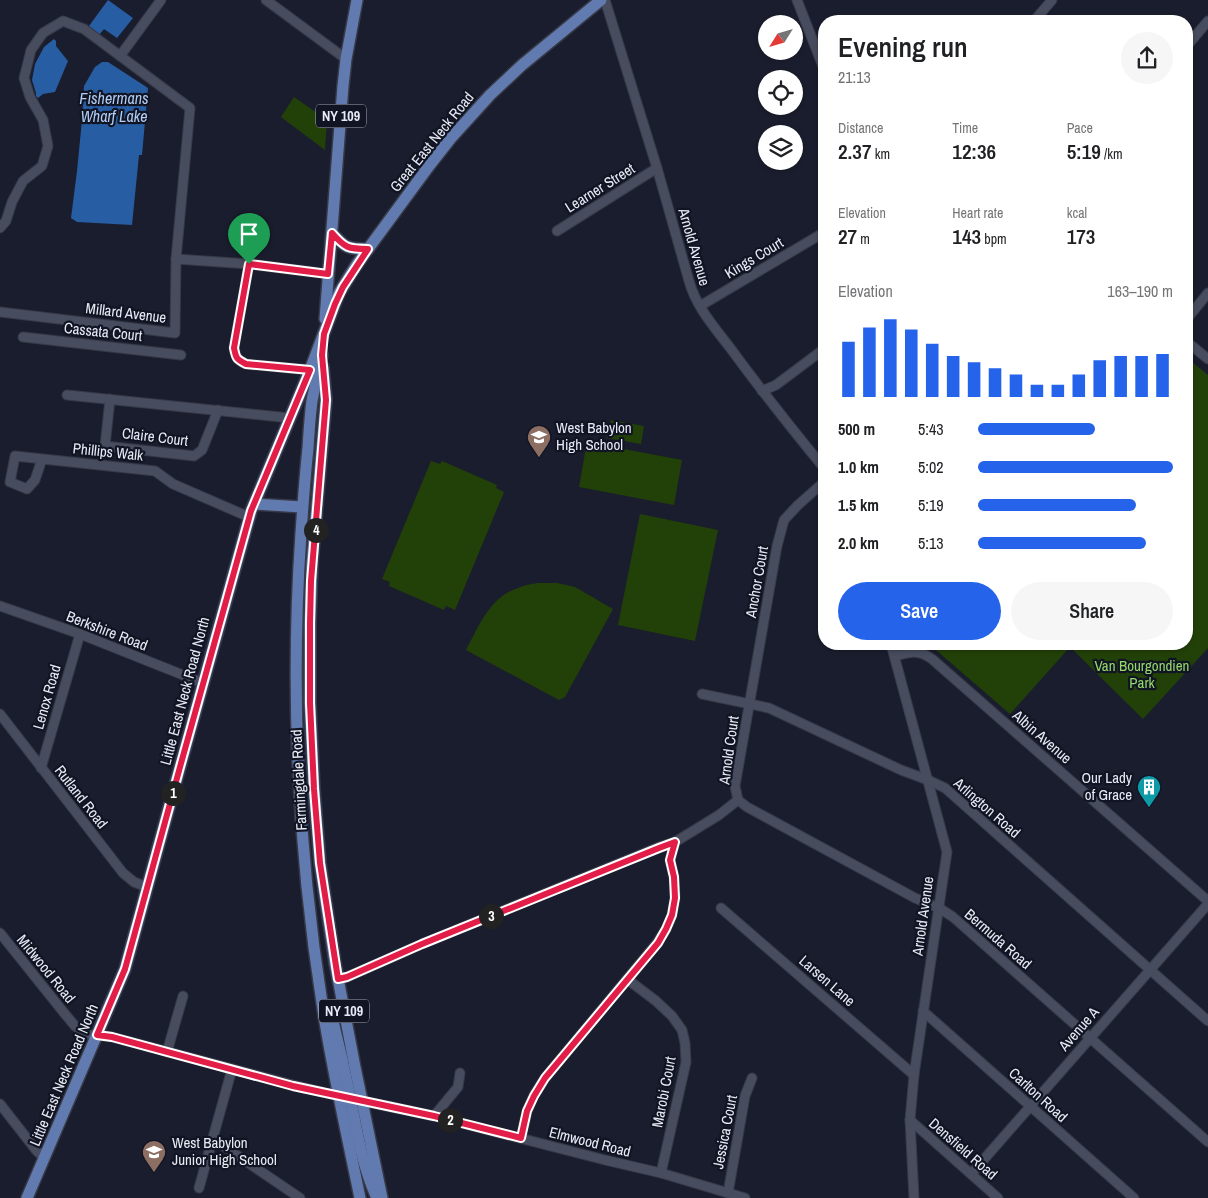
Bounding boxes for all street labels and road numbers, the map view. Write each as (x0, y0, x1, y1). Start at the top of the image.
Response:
street label: Great East Neck Road (385, 87, 478, 196)
road number: NY 109 (316, 104, 366, 128)
street label: Learner Street (561, 158, 639, 217)
street label: Arnold Avenue (673, 205, 716, 288)
street label: Kings Court (720, 232, 787, 283)
street label: Millard Avenue (85, 297, 168, 328)
street label: Cassata Court (63, 317, 144, 346)
street label: Claire Court (121, 422, 190, 451)
street label: Phillips Walk (72, 437, 145, 466)
street label: Anchor Court (740, 544, 773, 620)
street label: Berkshire Road (64, 605, 151, 656)
street label: Little East Neck Road North (155, 615, 214, 767)
street label: Lenox Road (27, 662, 66, 732)
street label: Albin Avenue (1007, 704, 1077, 768)
street label: Arnold Court (713, 714, 744, 787)
street label: Farmingdale Road (285, 729, 312, 831)
street label: Rutland Road (50, 761, 113, 833)
street label: Arlington Road (949, 772, 1025, 842)
street label: Arnold Avenue (906, 875, 938, 958)
street label: Bermuda Road (960, 904, 1036, 974)
street label: Midwood Road (12, 930, 81, 1007)
street label: Larsen Lane (795, 950, 860, 1011)
road number: NY 109 (319, 999, 369, 1022)
street label: Little East Neck Road North (24, 1001, 103, 1149)
street label: Avenue A (1053, 1001, 1104, 1056)
street label: Marobi Court (646, 1054, 681, 1129)
street label: Carlton Road (1004, 1063, 1072, 1127)
street label: Jessica Court (707, 1092, 742, 1171)
street label: Densfield Road (924, 1113, 1002, 1184)
street label: Elmwood Road (547, 1121, 633, 1162)

